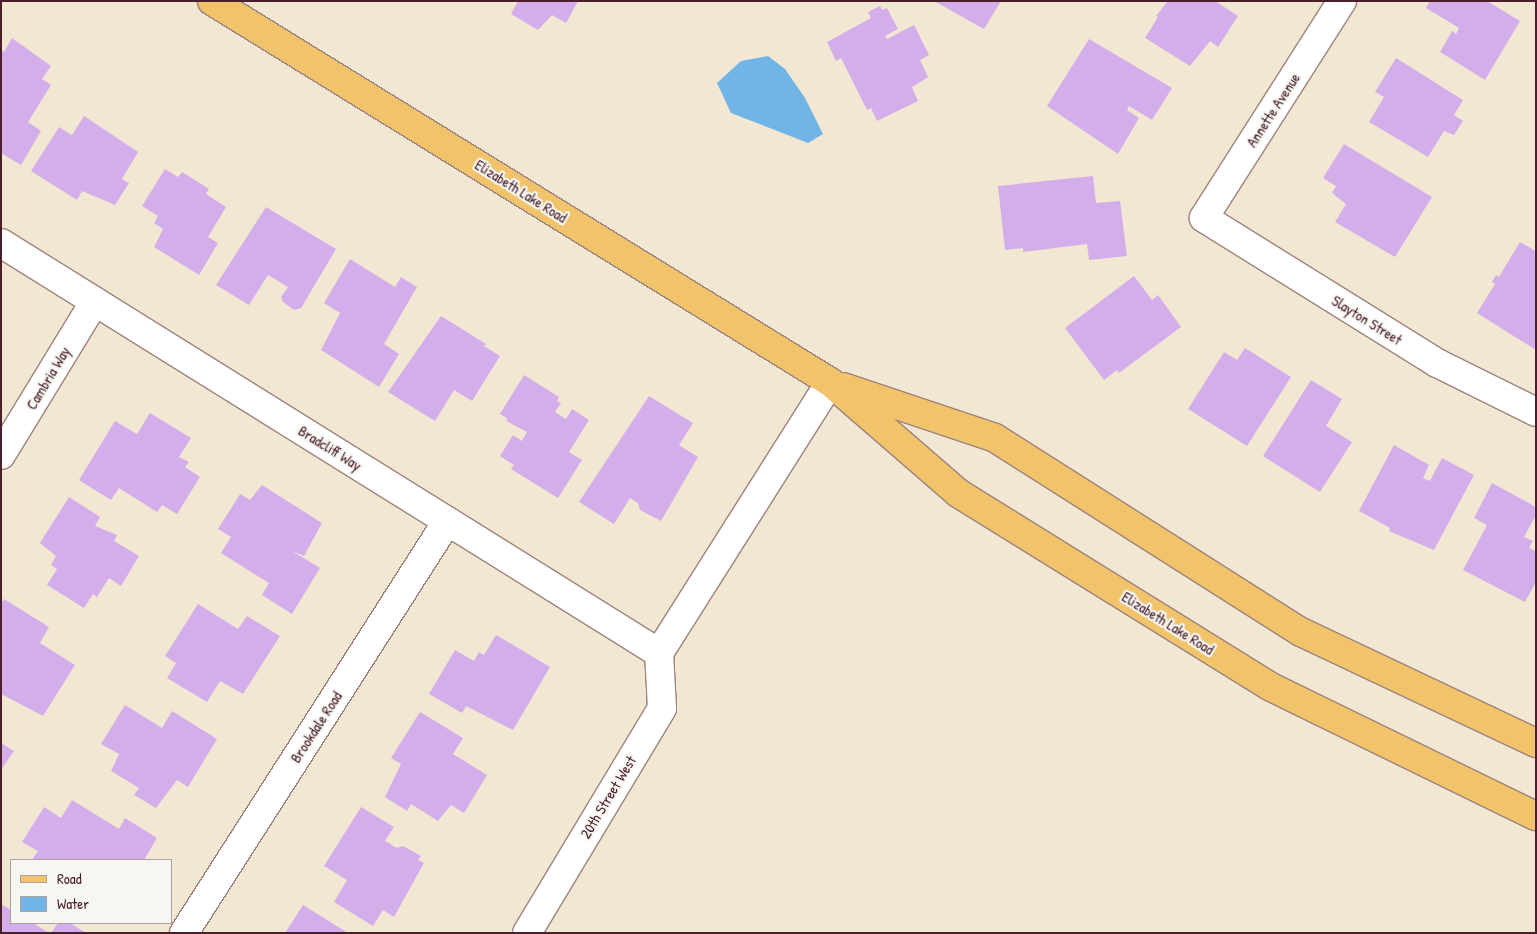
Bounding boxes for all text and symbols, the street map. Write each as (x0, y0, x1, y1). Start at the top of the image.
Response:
street label: Annette Avenue (1242, 70, 1304, 150)
street label: Elizabeth Lake Road (472, 156, 570, 226)
street label: Slayton Street (1329, 291, 1405, 349)
street label: Cambria Way (22, 343, 74, 413)
street label: Bradcliff Way (295, 422, 365, 474)
street label: Elizabeth Lake Road (1119, 588, 1217, 658)
street label: Brookdale Road (286, 688, 346, 766)
street label: 20th Street West (576, 752, 640, 842)
legend (10, 859, 172, 924)
text: Road (57, 868, 82, 889)
text: Water (57, 893, 89, 914)

